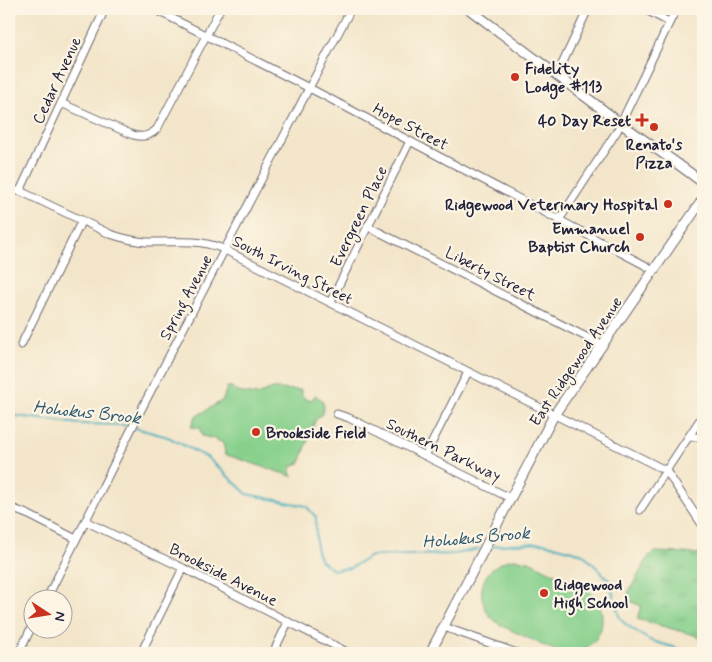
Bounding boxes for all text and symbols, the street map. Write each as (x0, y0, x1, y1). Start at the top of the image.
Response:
street label: Cedar Avenue (28, 33, 87, 128)
place label: Fidelity Lodge #113 (525, 59, 602, 100)
marker: Fidelity Lodge #113 (509, 71, 521, 83)
street label: Hope Street (369, 99, 452, 156)
place label: 40 Day Reset (538, 111, 631, 132)
marker: 40 Day Reset (635, 113, 649, 127)
marker: Renato's Pizza (648, 121, 660, 133)
place label: Renato's Pizza (626, 135, 683, 174)
street label: Evergreen Place (326, 163, 394, 271)
place label: Ridgewood Veterinary Hospital (445, 195, 658, 218)
marker: Ridgewood Veterinary Hospital (662, 198, 674, 210)
place label: Emmanuel Baptist Church (528, 219, 630, 258)
street label: South Irving Street (228, 231, 356, 310)
marker: Emmanuel Baptist Church (634, 231, 646, 243)
street label: Liberty Street (441, 242, 540, 306)
street label: Spring Avenue (155, 251, 218, 344)
street label: East Ridgewood Avenue (525, 293, 628, 431)
water label: Hohokus Brook (32, 395, 143, 431)
street label: Southern Parkway (383, 414, 504, 487)
place label: Brookside Field (266, 423, 366, 444)
marker: Brookside Field (250, 426, 262, 438)
water label: Hohokus Brook (421, 521, 532, 555)
street label: Brookside Avenue (166, 539, 281, 612)
place label: Ridgewood High School (554, 575, 629, 616)
marker: Ridgewood High School (538, 587, 550, 599)
north arrow (22, 590, 72, 640)
text: N (50, 610, 70, 623)

